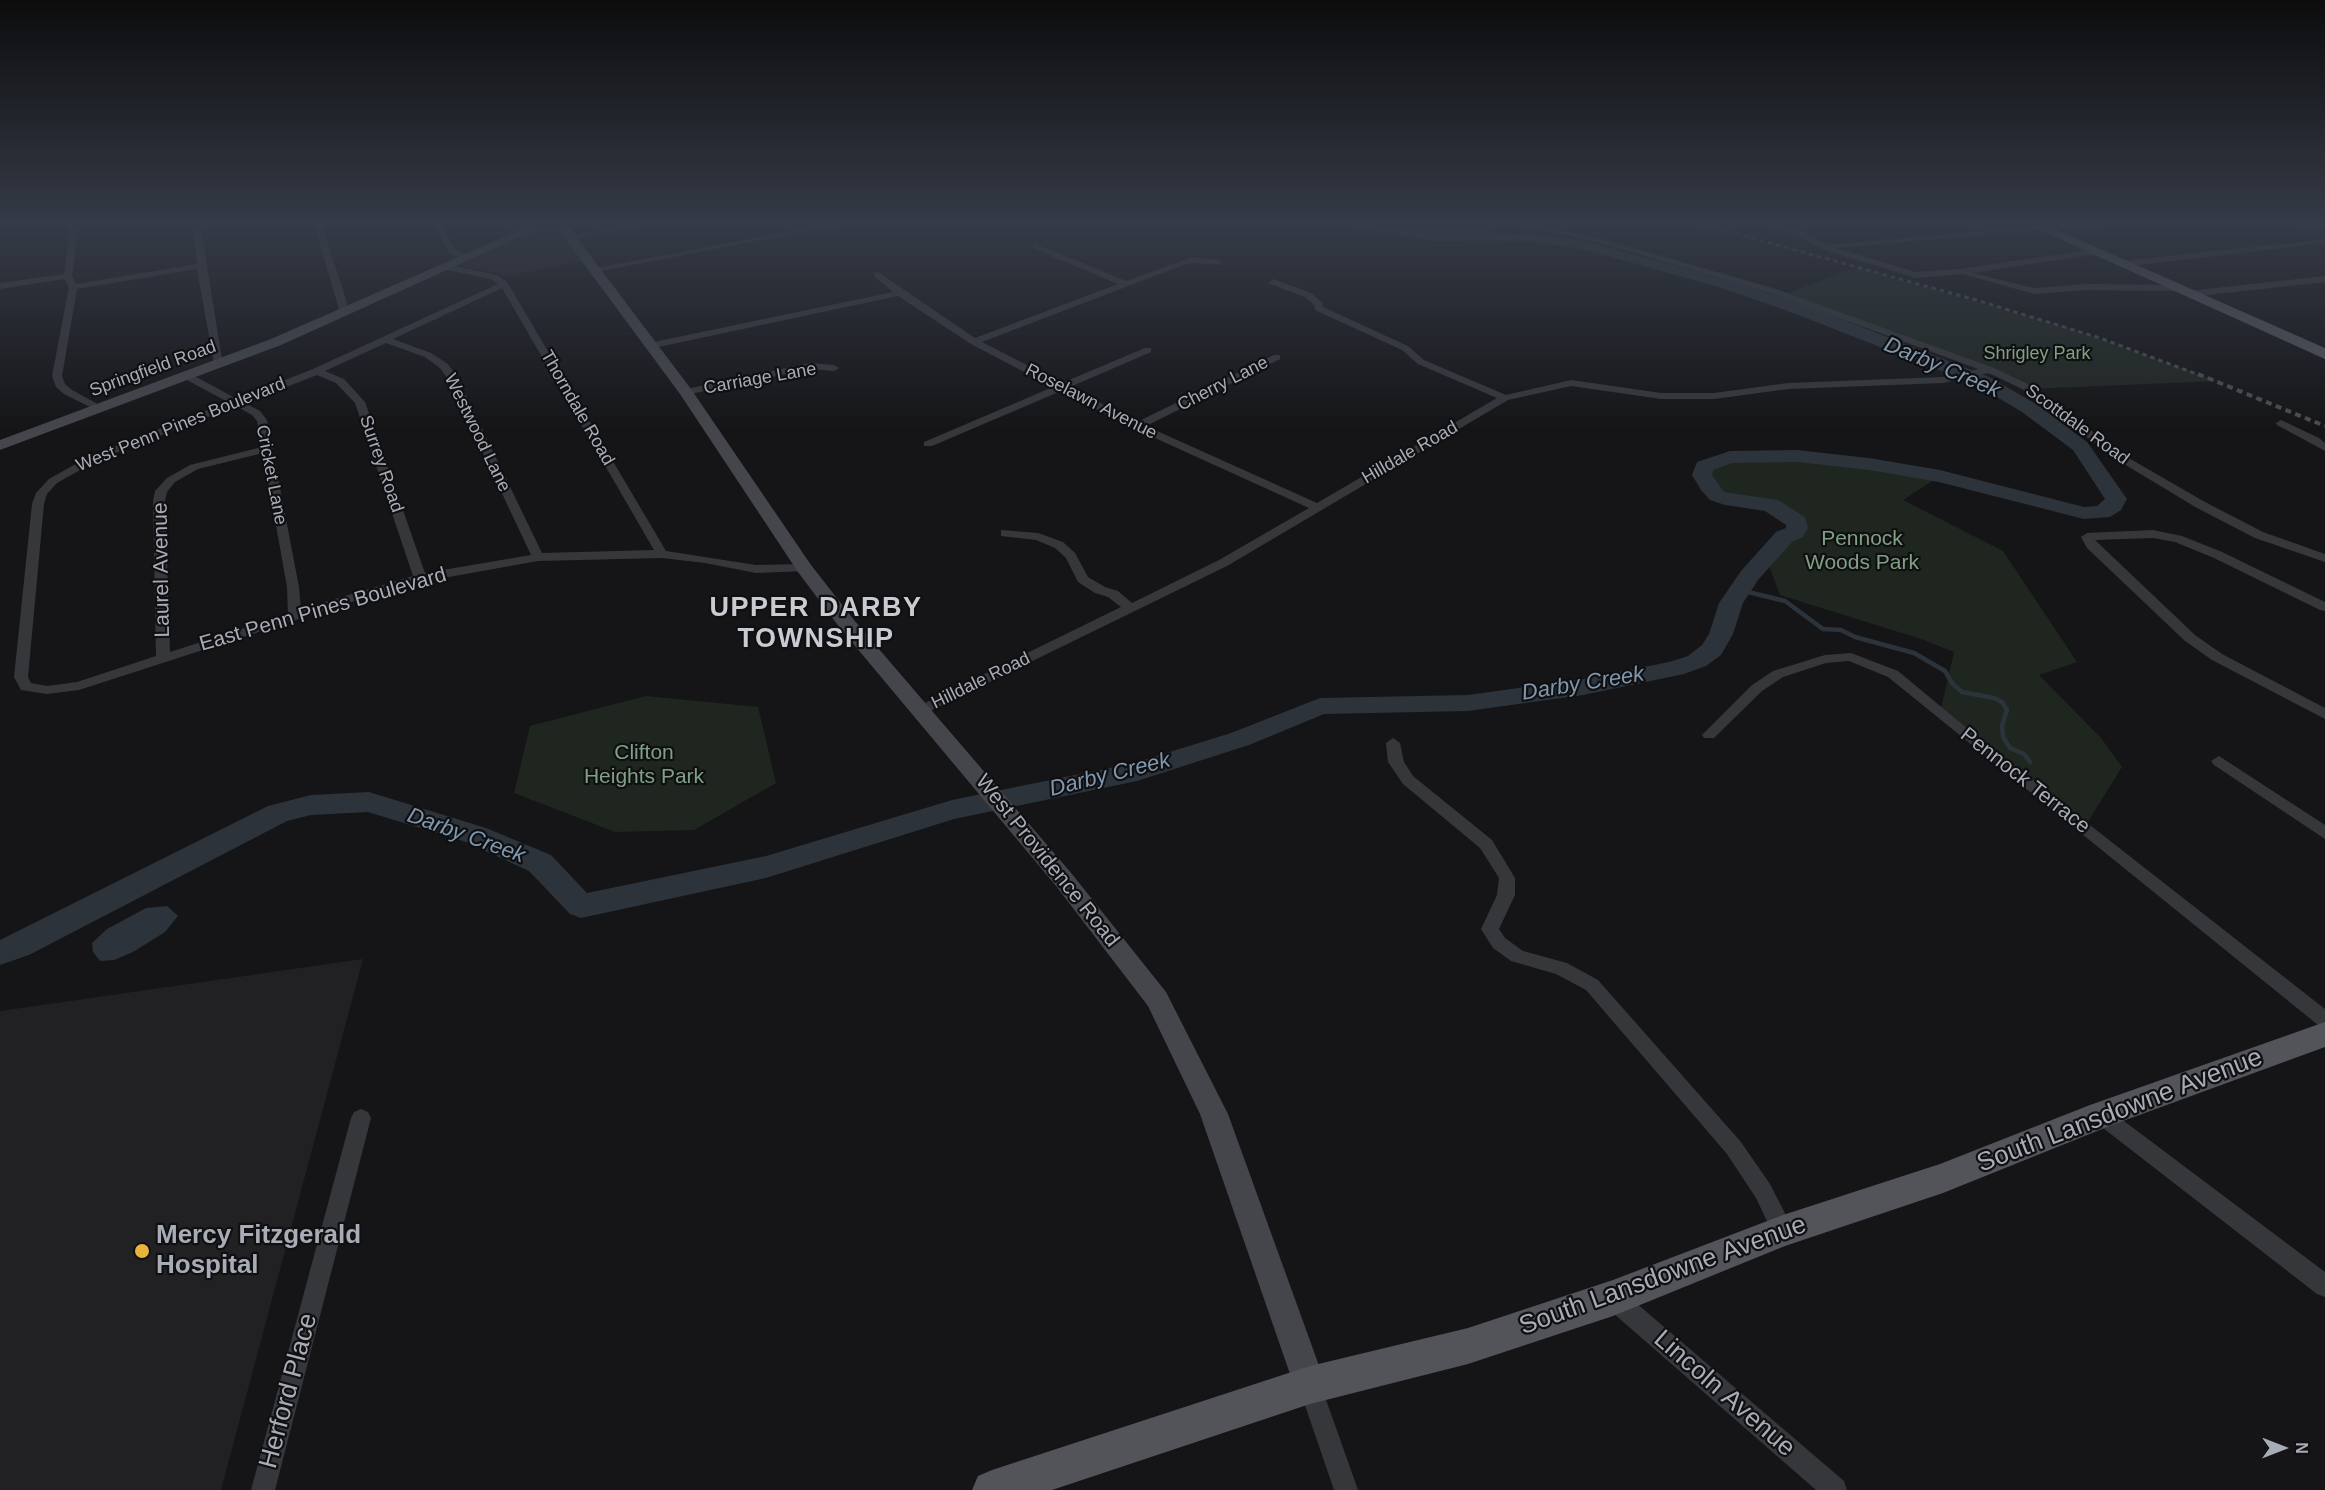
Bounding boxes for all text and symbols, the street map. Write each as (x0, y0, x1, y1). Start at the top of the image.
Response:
water label: Darby Creek (1880, 332, 2004, 404)
street label: Springfield Road (87, 336, 219, 402)
park label: Shrigley Park (1983, 343, 2091, 365)
street label: Thorndale Road (535, 347, 619, 469)
street label: Cherry Lane (1174, 352, 1272, 416)
street label: Carriage Lane (702, 358, 818, 400)
street label: Roselawn Avenue (1022, 360, 1160, 444)
street label: Westwood Lane (439, 370, 515, 496)
street label: West Penn Pines Boulevard (73, 373, 289, 477)
street label: Scottdale Road (2021, 380, 2133, 470)
street label: Surrey Road (354, 413, 408, 515)
street label: Hilldale Road (1358, 417, 1462, 489)
street label: Cricket Lane (251, 423, 291, 527)
street label: Laurel Avenue (148, 502, 176, 638)
park label: Pennock Woods Park (1805, 526, 1919, 576)
street label: East Penn Pines Boulevard (197, 563, 449, 657)
district label: UPPER DARBY TOWNSHIP (709, 593, 923, 656)
street label: Hilldale Road (928, 648, 1034, 714)
water label: Darby Creek (1520, 661, 1646, 707)
street label: Pennock Terrace (1955, 723, 2095, 839)
park label: Clifton Heights Park (584, 740, 704, 790)
water label: Darby Creek (1047, 747, 1173, 803)
street label: West Providence Road (970, 770, 1124, 952)
water label: Darby Creek (403, 802, 529, 870)
street label: South Lansdowne Avenue (1973, 1042, 2267, 1180)
street label: South Lansdowne Avenue (1515, 1210, 1811, 1342)
place label: Mercy Fitzgerald Hospital (156, 1220, 361, 1282)
marker: Mercy Fitzgerald Hospital (133, 1242, 151, 1260)
street label: Herford Place (253, 1310, 325, 1472)
street label: Lincoln Avenue (1647, 1324, 1801, 1464)
north arrow (2253, 1418, 2313, 1478)
text: N (2293, 1442, 2310, 1454)

